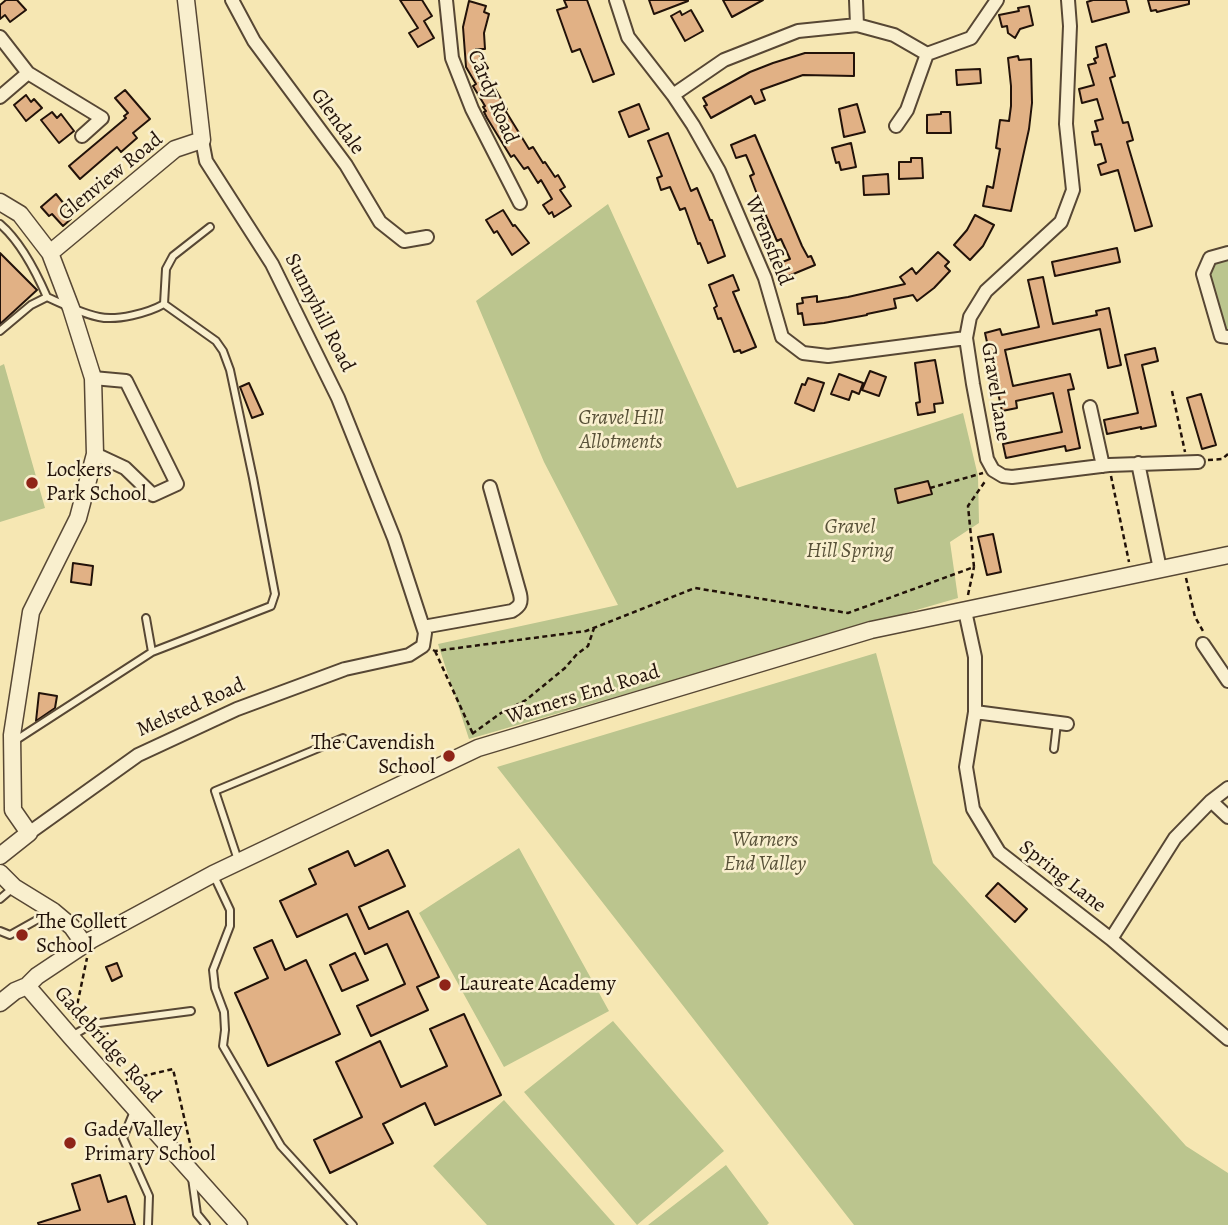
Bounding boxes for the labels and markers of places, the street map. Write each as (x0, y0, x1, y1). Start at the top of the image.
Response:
place label: Lockers Park School (46, 458, 146, 508)
marker: Lockers Park School (24, 475, 40, 491)
place label: The Cavendish School (311, 731, 435, 781)
marker: The Cavendish School (441, 748, 457, 764)
place label: The Collett School (36, 910, 127, 960)
marker: The Collett School (14, 927, 30, 943)
place label: Laureate Academy (459, 972, 616, 998)
marker: Laureate Academy (437, 977, 453, 993)
place label: Gade Valley Primary School (84, 1118, 215, 1168)
marker: Gade Valley Primary School (62, 1135, 78, 1151)

